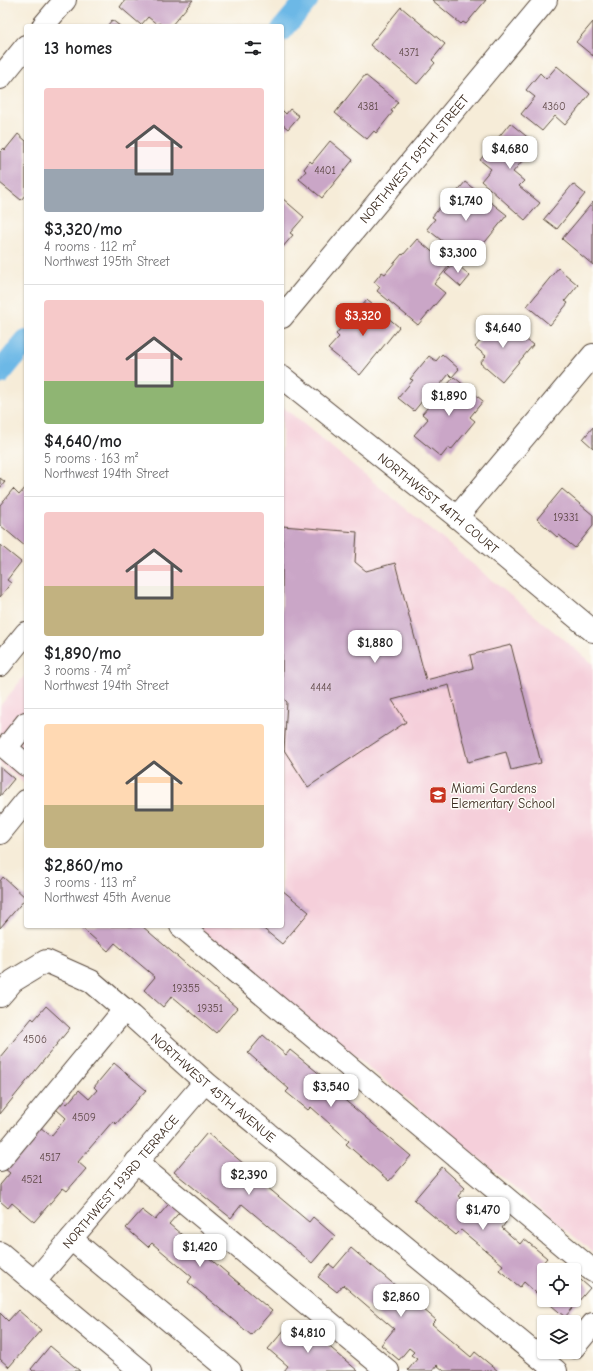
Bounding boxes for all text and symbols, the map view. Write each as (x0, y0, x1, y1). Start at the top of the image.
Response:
icon: filters (242, 37, 264, 59)
text: 13 homes (44, 39, 112, 58)
house number: 4371 (399, 46, 419, 59)
street label: NORTHWEST 195TH STREET (357, 92, 472, 226)
house number: 4381 (358, 100, 378, 113)
house number: 4360 (542, 100, 566, 113)
icon: home (118, 114, 190, 186)
pin: $4,680 (477, 136, 543, 170)
text: $4,680 (491, 141, 529, 156)
house number: 4401 (314, 164, 336, 177)
pin: $1,740 (433, 188, 499, 222)
text: $1,740 (449, 193, 483, 208)
text: $3,320/mo (44, 220, 122, 239)
text: 4 rooms · 112 m² (44, 239, 136, 254)
pin: $3,300 (425, 240, 491, 274)
text: $3,300 (439, 245, 477, 260)
text: Northwest 195th Street (44, 254, 169, 269)
pin: $3,320 (330, 303, 396, 337)
text: $3,320 (344, 308, 382, 323)
pin: $4,640 (470, 315, 536, 349)
text: $4,640 (485, 320, 521, 335)
icon: home (118, 326, 190, 398)
pin: $1,890 (416, 383, 482, 417)
text: $1,890 (431, 388, 467, 403)
text: $4,640/mo (44, 432, 122, 451)
street label: NORTHWEST 44TH COURT (375, 450, 502, 557)
text: 5 rooms · 163 m² (44, 451, 138, 466)
text: Northwest 194th Street (44, 466, 169, 481)
house number: 19331 (553, 511, 579, 524)
icon: home (118, 538, 190, 610)
pin: $1,880 (342, 630, 408, 664)
text: $1,880 (357, 635, 393, 650)
text: $1,890/mo (44, 644, 121, 663)
text: 3 rooms · 74 m² (44, 663, 130, 678)
text: Northwest 194th Street (44, 678, 169, 693)
house number: 4444 (310, 681, 332, 694)
icon: home (118, 750, 190, 822)
place label: Miami Gardens Elementary School (451, 781, 555, 811)
school or university icon: Miami Gardens Elementary School (428, 785, 448, 805)
text: $2,860/mo (44, 856, 123, 875)
text: 3 rooms · 113 m² (44, 875, 136, 890)
text: Northwest 45th Avenue (44, 890, 171, 905)
house number: 19355 (172, 982, 200, 995)
house number: 19351 (197, 1002, 223, 1015)
street label: NORTHWEST 45TH AVENUE (148, 1030, 279, 1145)
house number: 4506 (23, 1033, 47, 1046)
pin: $3,540 (298, 1074, 364, 1108)
text: $3,540 (312, 1079, 350, 1094)
house number: 4509 (72, 1111, 96, 1124)
street label: NORTHWEST 193RD TERRACE (59, 1112, 182, 1252)
house number: 4517 (40, 1151, 60, 1164)
pin: $2,390 (216, 1162, 282, 1196)
text: $2,390 (230, 1167, 268, 1182)
house number: 4521 (21, 1173, 43, 1186)
pin: $1,470 (450, 1197, 516, 1231)
text: $1,470 (466, 1202, 500, 1217)
pin: $1,420 (167, 1234, 233, 1268)
text: $1,420 (182, 1239, 218, 1254)
map controls (537, 1263, 581, 1359)
button: locate (537, 1263, 581, 1307)
pin: $2,860 (368, 1284, 434, 1318)
text: $2,860 (382, 1289, 420, 1304)
button: layers (537, 1315, 581, 1359)
pin: $4,810 (275, 1320, 341, 1354)
text: $4,810 (290, 1325, 326, 1340)

